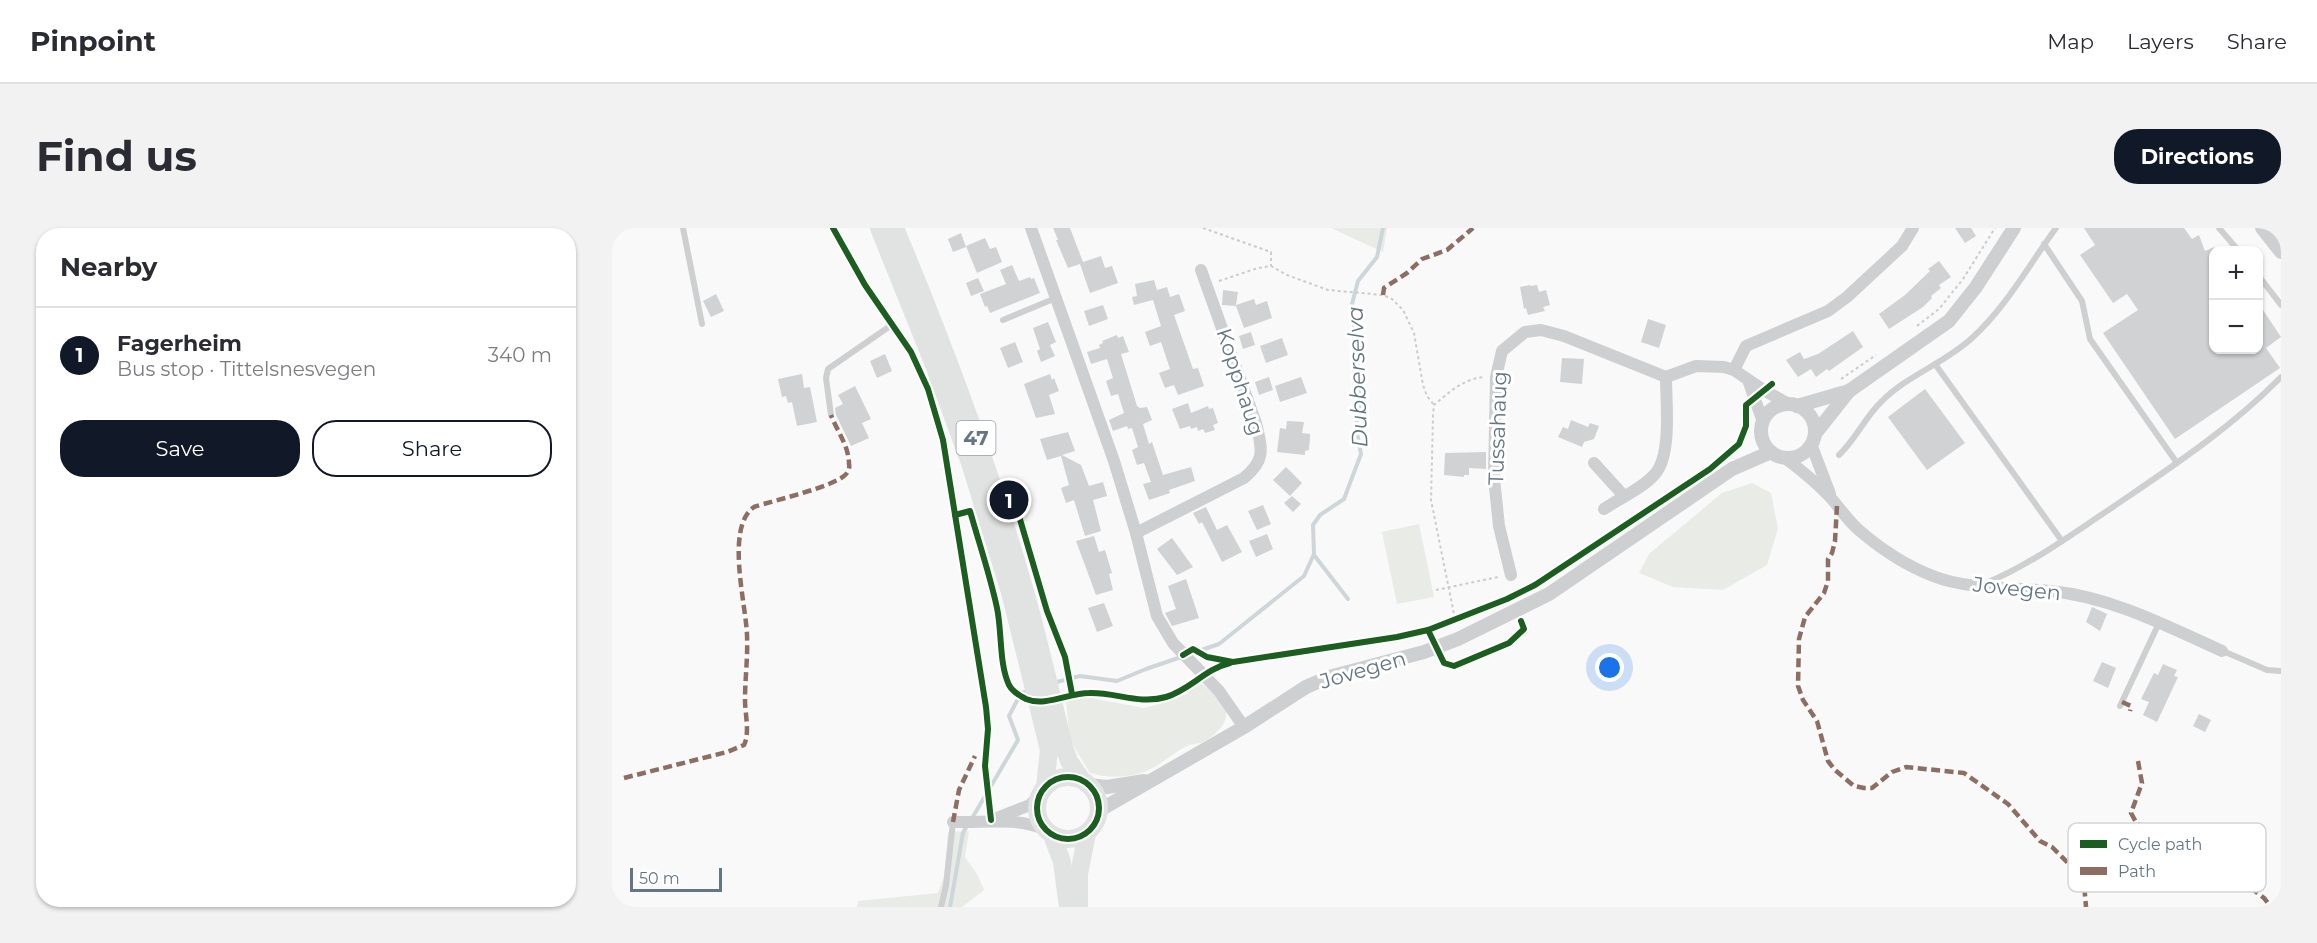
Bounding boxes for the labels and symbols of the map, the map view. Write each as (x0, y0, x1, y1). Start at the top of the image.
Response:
water label: Dubberselva (1342, 306, 1373, 448)
street label: Kopphaug (1211, 325, 1270, 439)
street label: Tussahaug (1483, 371, 1512, 485)
road number: 47 (956, 421, 996, 455)
pin: 1 (990, 478, 1028, 522)
street label: Jovegen (1971, 571, 2062, 606)
street label: Jovegen (1316, 645, 1409, 694)
your location (1595, 653, 1624, 682)
legend (2068, 823, 2266, 892)
text: Cycle path (2118, 835, 2202, 854)
text: Path (2118, 862, 2156, 881)
scale bar (630, 865, 722, 892)

